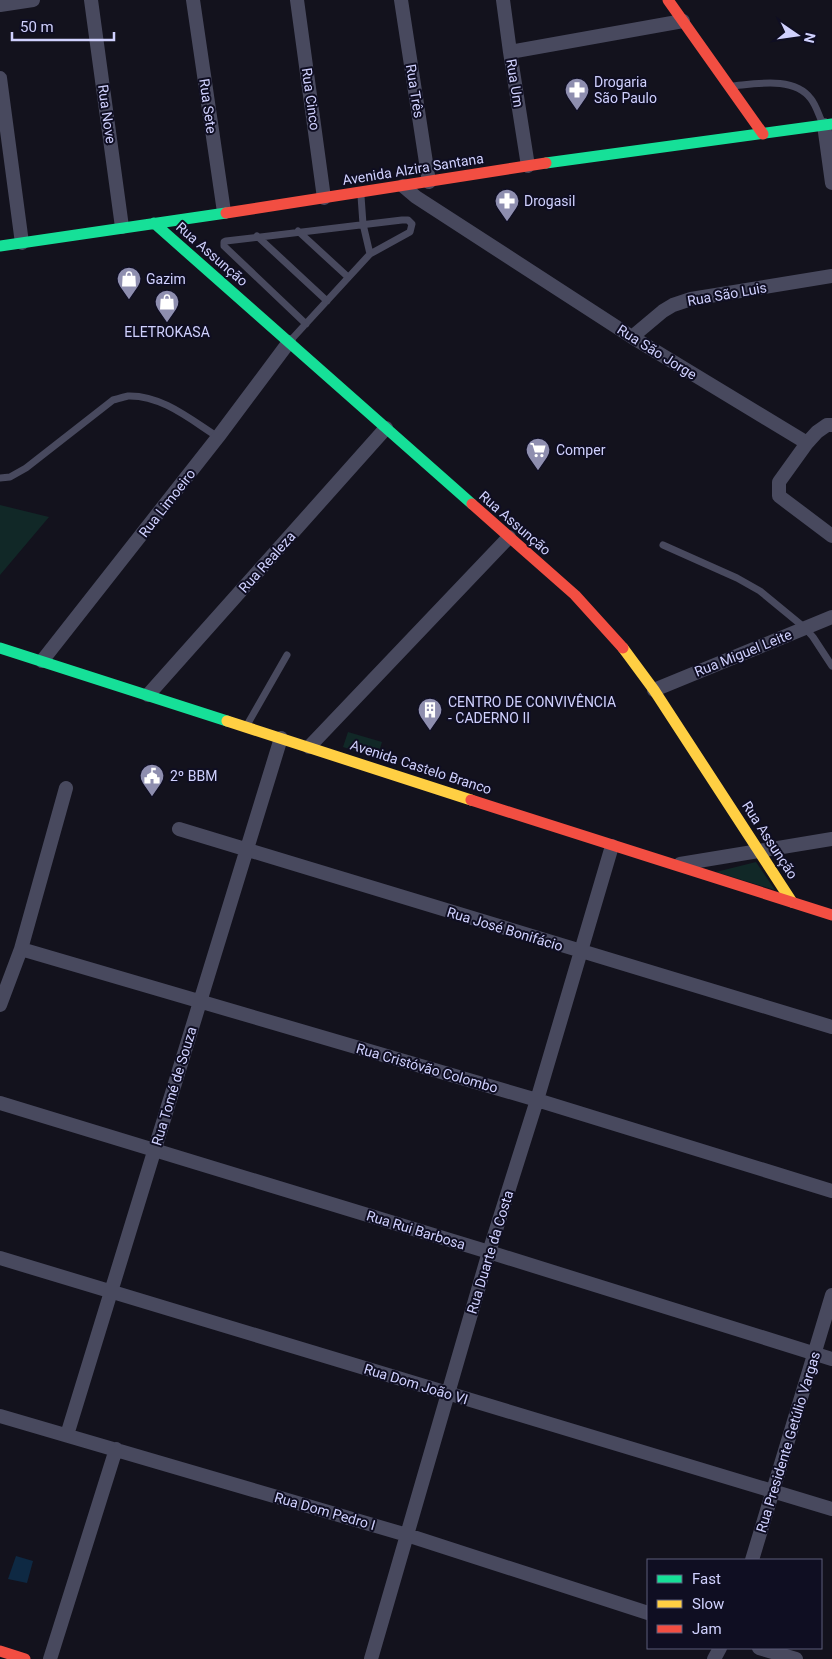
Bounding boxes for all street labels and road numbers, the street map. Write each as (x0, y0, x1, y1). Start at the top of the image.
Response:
street label: Rua Um (503, 58, 527, 108)
street label: Rua Três (403, 63, 427, 119)
street label: Rua Cinco (299, 67, 323, 131)
street label: Rua Sete (196, 78, 220, 134)
street label: Rua Nove (95, 83, 119, 145)
street label: Avenida Alzira Santana (341, 150, 485, 188)
street label: Rua Assunção (173, 219, 251, 289)
street label: Rua São Luis (686, 279, 768, 309)
street label: Rua São Jorge (614, 321, 700, 383)
street label: Rua Limoeiro (135, 466, 199, 540)
street label: Rua Assunção (476, 488, 554, 558)
street label: Rua Realeza (235, 528, 299, 596)
street label: Rua Miguel Leite (692, 626, 794, 680)
street label: Avenida Castelo Branco (348, 737, 494, 797)
street label: Rua Assunção (739, 798, 801, 882)
street label: Rua José Bonifácio (445, 904, 565, 954)
street label: Rua Tomé de Souza (148, 1025, 200, 1147)
street label: Rua Cristóvão Colombo (354, 1040, 500, 1096)
street label: Rua Duarte da Costa (464, 1188, 516, 1316)
street label: Rua Rui Barbosa (365, 1207, 467, 1253)
street label: Rua Presidente Getúlio Vargas (753, 1350, 823, 1534)
street label: Rua Dom João VI (362, 1361, 470, 1407)
street label: Rua Dom Pedro I (273, 1489, 377, 1533)

